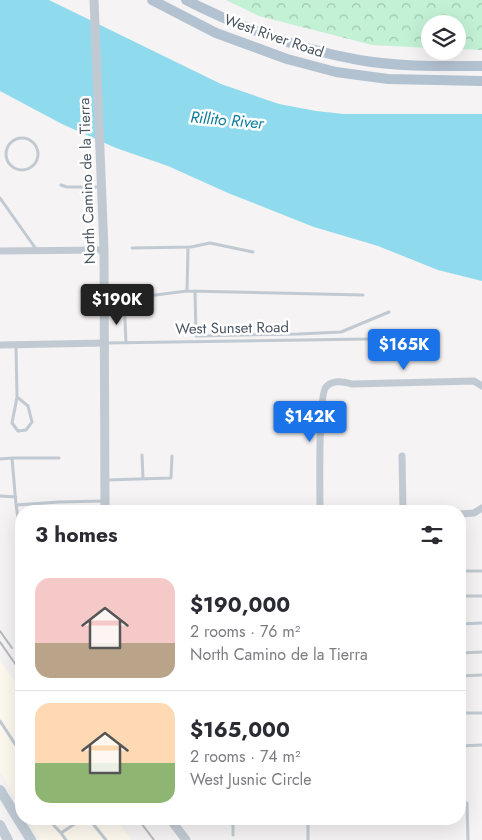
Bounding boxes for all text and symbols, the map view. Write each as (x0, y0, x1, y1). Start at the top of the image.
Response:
street label: West River Road (221, 9, 327, 63)
map controls (421, 15, 466, 60)
button: layers (421, 15, 466, 60)
street label: North Camino de la Tierra (73, 97, 101, 265)
water label: Rillito River (189, 105, 266, 135)
pin: $190K (82, 284, 152, 326)
text: $190K (92, 288, 142, 311)
street label: West Sunset Road (175, 316, 289, 340)
pin: $165K (369, 328, 439, 371)
text: $165K (379, 333, 429, 356)
pin: $142K (275, 400, 345, 443)
text: $142K (285, 405, 335, 428)
text: 3 homes (35, 520, 118, 550)
icon: filters (418, 521, 446, 549)
text: $190,000 (190, 590, 290, 620)
icon: home (75, 598, 135, 658)
text: 2 rooms · 76 m² (190, 620, 300, 643)
text: North Camino de la Tierra (190, 643, 368, 666)
text: $165,000 (190, 715, 290, 745)
icon: home (75, 723, 135, 783)
text: 2 rooms · 74 m² (190, 745, 301, 768)
text: West Jusnic Circle (190, 768, 312, 791)

